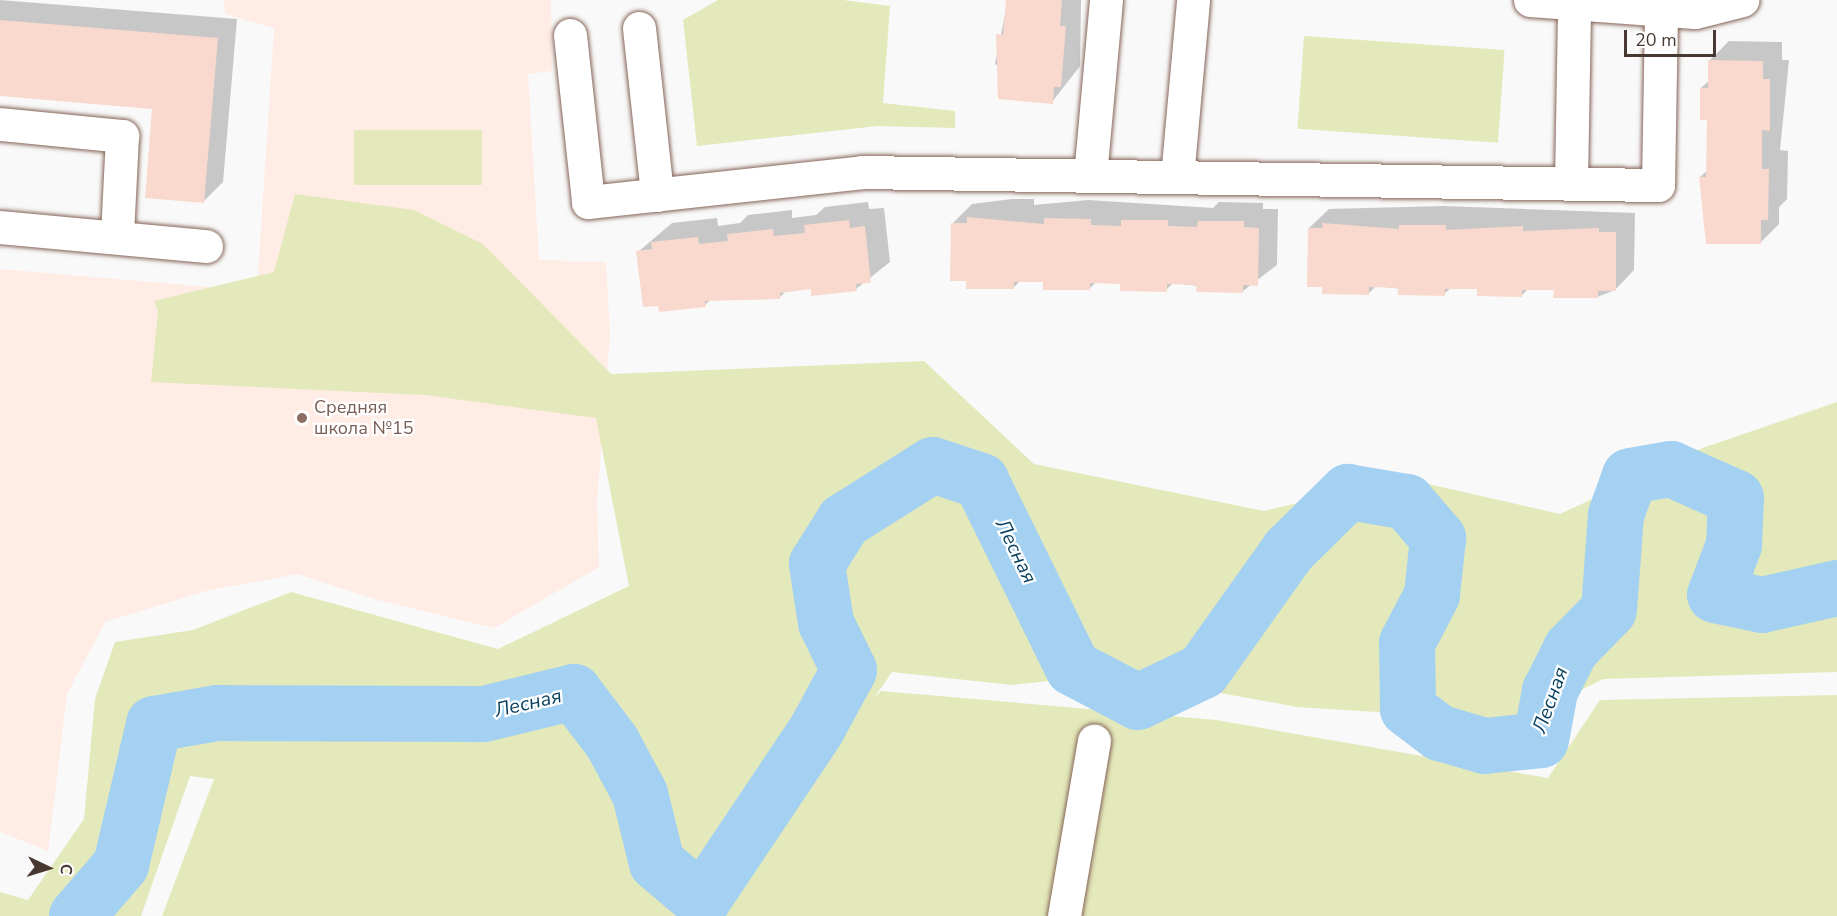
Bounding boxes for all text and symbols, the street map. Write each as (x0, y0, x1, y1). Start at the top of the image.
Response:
scale bar (1627, 18, 1718, 56)
text: 20 m (1635, 28, 1677, 52)
place label: Средняя школа №15 (314, 397, 414, 440)
marker: Средняя школа №15 (295, 411, 309, 425)
water label: Лесная (990, 515, 1042, 587)
water label: Лесная (1527, 664, 1573, 736)
water label: Лесная (492, 684, 564, 722)
north arrow (18, 838, 78, 898)
text: С (55, 863, 77, 875)

